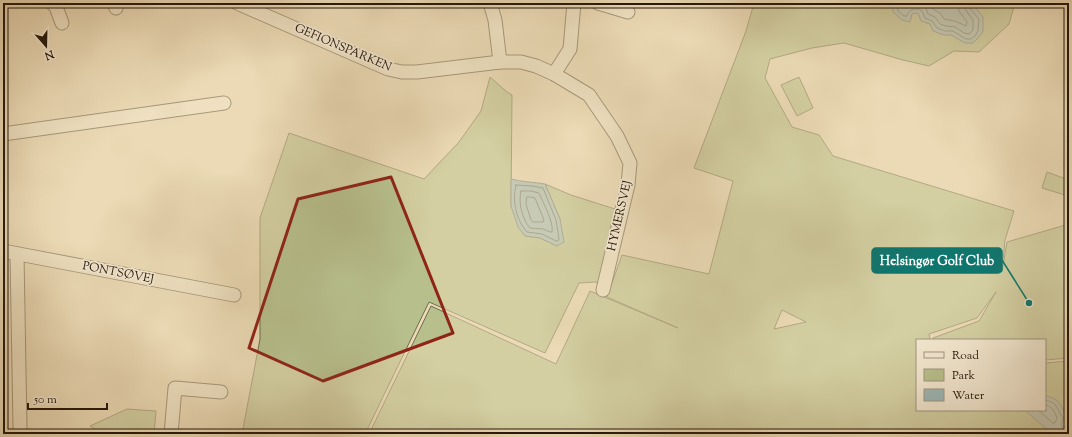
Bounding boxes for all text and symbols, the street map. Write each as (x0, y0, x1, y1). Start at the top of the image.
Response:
street label: GEFIONSPARKEN (292, 19, 395, 77)
north arrow (26, 26, 66, 66)
text: N (42, 45, 57, 64)
street label: HYMERSVEJ (603, 178, 637, 253)
callout: Helsingør Golf Club (872, 248, 1002, 273)
text: Helsingør Golf Club (880, 253, 994, 271)
street label: PONTSØVEJ (81, 257, 156, 289)
legend (916, 339, 1046, 411)
text: Road (952, 347, 979, 365)
text: Park (952, 367, 975, 385)
scale bar (28, 385, 107, 411)
text: Water (952, 387, 985, 405)
text: 50 m (33, 391, 57, 409)

